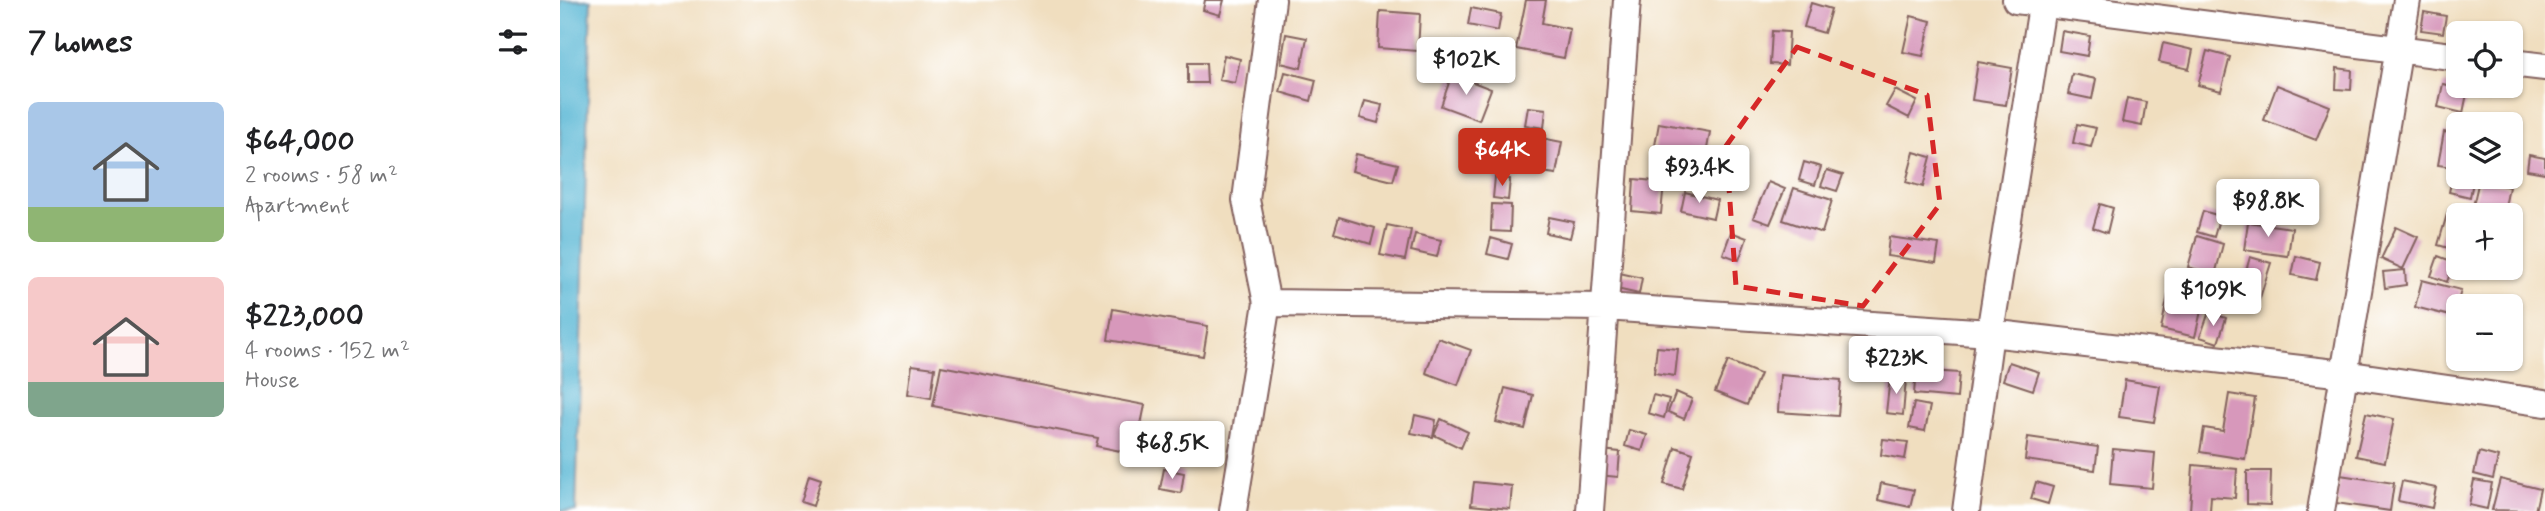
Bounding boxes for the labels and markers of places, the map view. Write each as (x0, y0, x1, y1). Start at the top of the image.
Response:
pin: $102K (1417, 38, 1515, 97)
pin: $64K (1461, 128, 1543, 188)
pin: $93.4K (1642, 146, 1756, 205)
pin: $98.8K (2211, 180, 2325, 239)
pin: $109K (2164, 268, 2262, 328)
pin: $223K (1847, 336, 1945, 396)
pin: $68.5K (1115, 421, 1229, 481)

